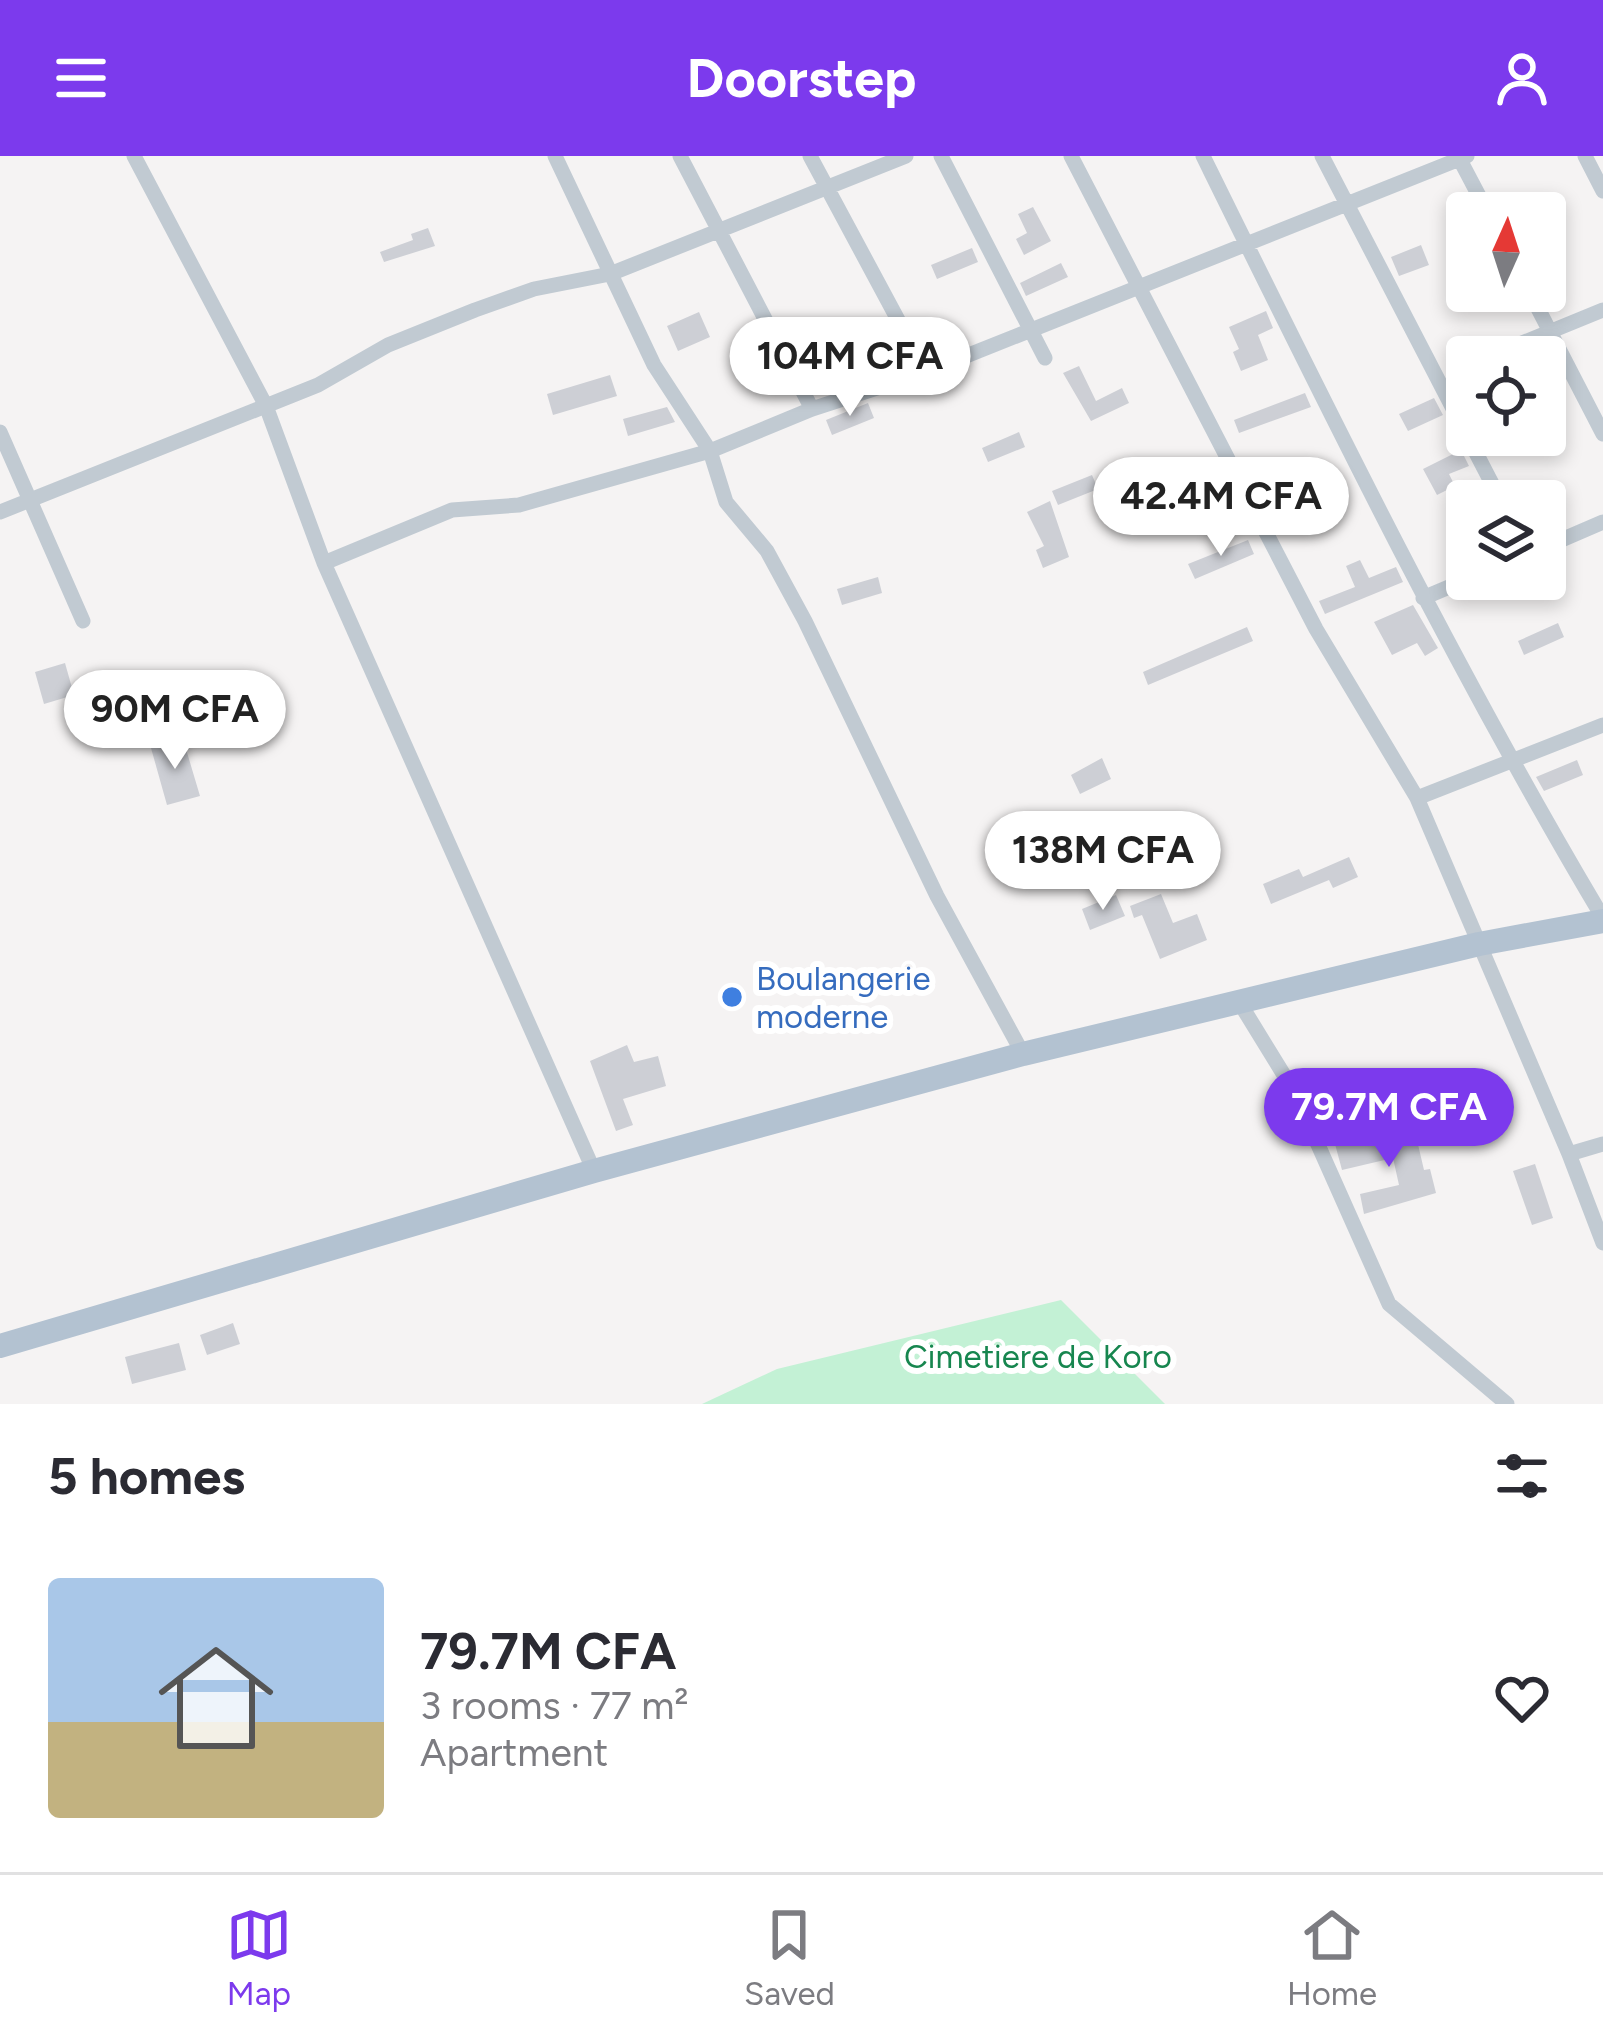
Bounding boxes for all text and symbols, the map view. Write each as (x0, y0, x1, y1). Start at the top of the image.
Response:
icon: menu (48, 45, 114, 111)
icon: person (1489, 45, 1555, 111)
text: Doorstep (687, 46, 916, 111)
north arrow (1446, 192, 1566, 312)
map controls (1446, 192, 1566, 600)
pin: 104M CFA (726, 317, 974, 419)
text: 104M CFA (757, 332, 943, 379)
button: locate (1446, 336, 1566, 456)
pin: 42.4M CFA (1084, 457, 1358, 559)
text: 42.4M CFA (1120, 472, 1322, 519)
button: layers (1446, 480, 1566, 600)
pin: 90M CFA (64, 670, 286, 772)
text: 90M CFA (91, 685, 259, 732)
pin: 138M CFA (979, 811, 1227, 913)
text: 138M CFA (1012, 826, 1194, 873)
place label: Boulangerie moderne (756, 959, 930, 1036)
marker: Boulangerie moderne (719, 984, 745, 1010)
pin: 79.7M CFA (1252, 1068, 1526, 1170)
text: 79.7M CFA (1291, 1083, 1487, 1130)
park label: Cimetiere de Koro (904, 1337, 1172, 1376)
icon: filters (1489, 1443, 1555, 1509)
text: 5 homes (48, 1446, 245, 1507)
text: 79.7M CFA (420, 1621, 676, 1682)
icon: home (144, 1626, 288, 1770)
icon: heart (1489, 1665, 1555, 1731)
text: 3 rooms · 77 m² (420, 1682, 689, 1729)
text: Apartment (420, 1729, 608, 1776)
tab: Map (226, 1902, 292, 2013)
tab: Saved (744, 1902, 835, 2013)
tab: Home (1287, 1902, 1377, 2013)

